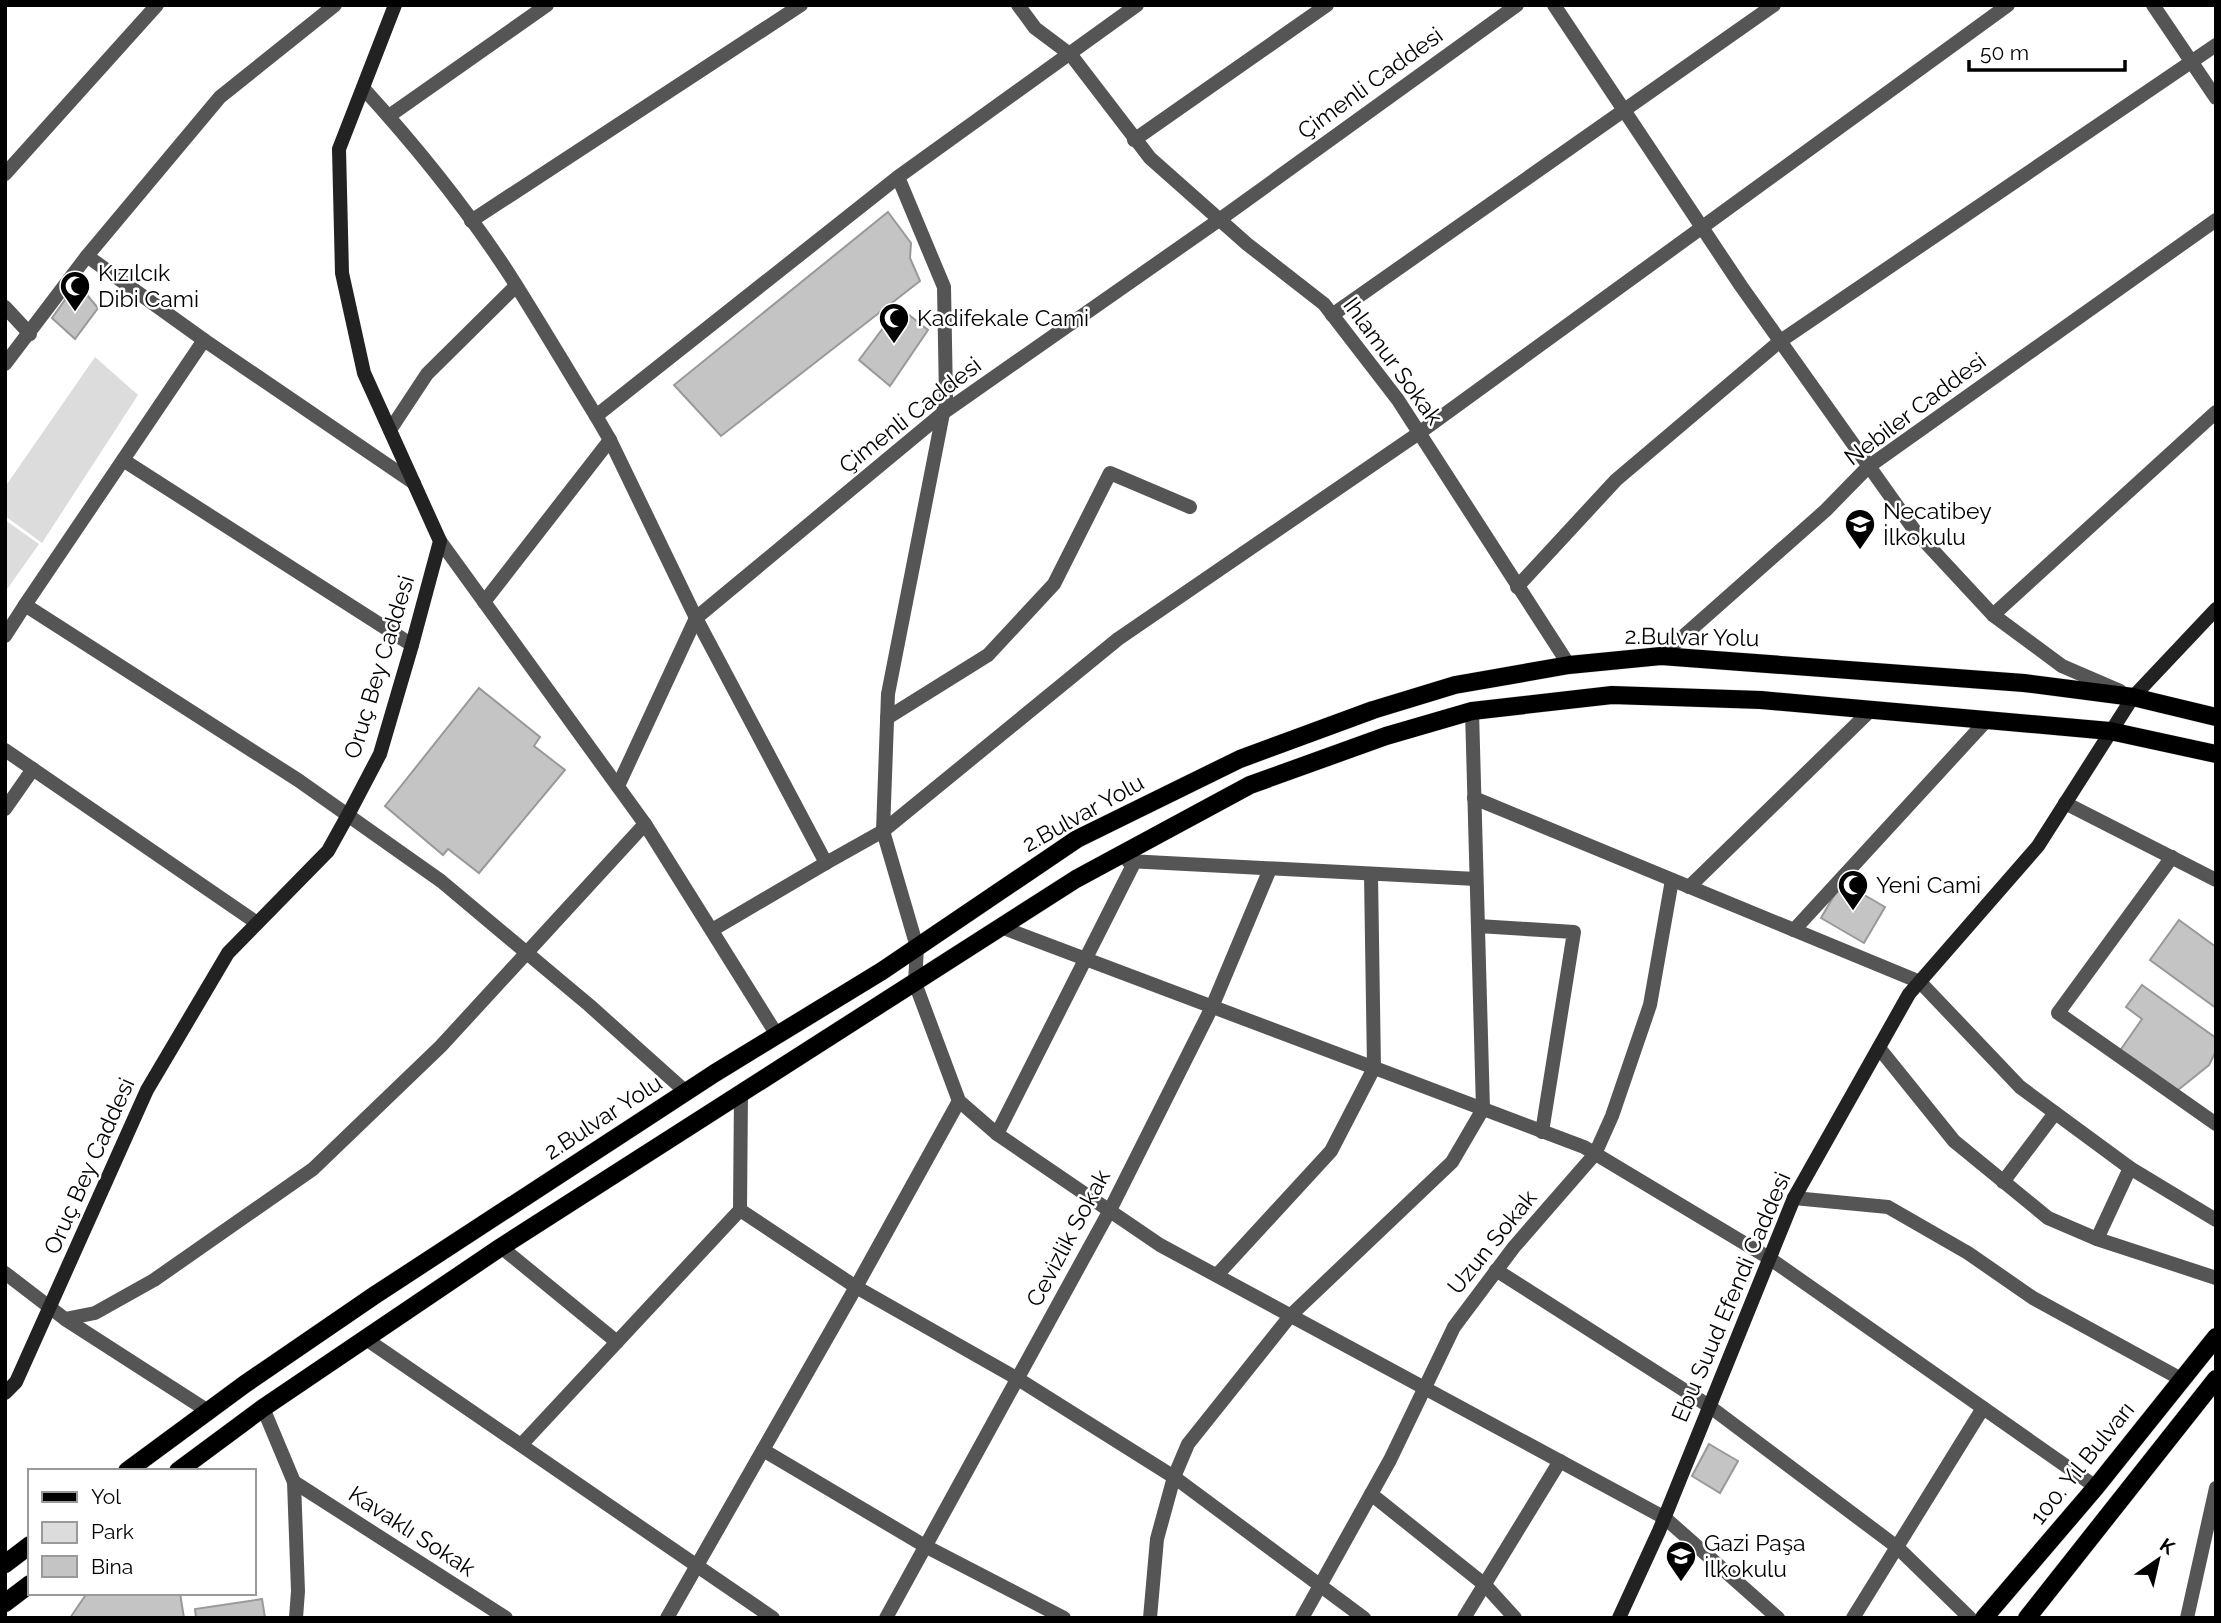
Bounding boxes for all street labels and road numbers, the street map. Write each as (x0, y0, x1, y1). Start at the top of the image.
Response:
street label: Çimenli Caddesi (1292, 21, 1447, 144)
street label: Ihlamur Sokak (1338, 292, 1449, 430)
street label: Nebiler Caddesi (1839, 347, 1991, 471)
street label: Çimenli Caddesi (833, 351, 986, 478)
street label: Oruç Bey Caddesi (338, 572, 419, 762)
street label: 2.Bulvar Yolu (1624, 622, 1760, 651)
street label: 2.Bulvar Yolu (1017, 768, 1148, 857)
street label: 2.Bulvar Yolu (539, 1069, 667, 1165)
street label: Oruç Bey Caddesi (38, 1073, 140, 1258)
street label: Cevizlik Sokak (1020, 1165, 1115, 1311)
street label: Ebu Suud Efendi Caddesi (1666, 1168, 1795, 1426)
street label: Uzun Sokak (1441, 1184, 1542, 1299)
street label: 100. Yıl Bulvarı (2024, 1396, 2139, 1529)
street label: Kavaklı Sokak (344, 1480, 481, 1581)

